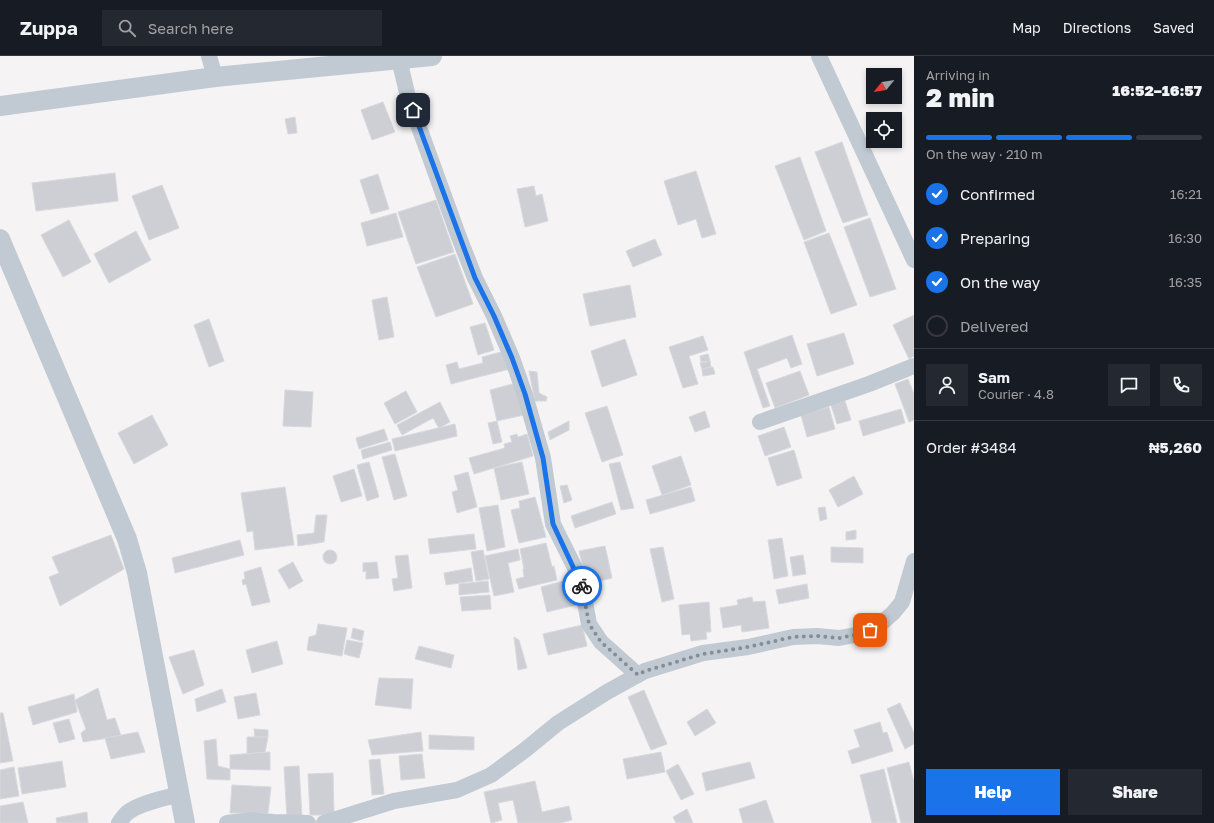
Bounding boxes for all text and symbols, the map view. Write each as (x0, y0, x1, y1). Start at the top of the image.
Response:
search box (102, 10, 382, 46)
text: Zuppa (20, 16, 78, 39)
icon: search (116, 17, 138, 39)
text: Search here (148, 19, 234, 37)
text: Map (1012, 19, 1041, 36)
text: Directions (1063, 19, 1131, 36)
text: Saved (1153, 19, 1194, 36)
text: Arriving in (926, 67, 990, 83)
north arrow (866, 68, 902, 104)
map controls (866, 68, 902, 148)
text: 16:52–16:57 (1112, 81, 1202, 99)
text: 2 min (926, 82, 994, 113)
pin (396, 93, 430, 127)
icon: home (402, 99, 424, 121)
button: locate (866, 112, 902, 148)
text: On the way · 210 m (926, 146, 1043, 162)
icon: check (926, 183, 948, 205)
text: Confirmed (960, 185, 1035, 203)
text: 16:21 (1170, 186, 1202, 202)
icon: check (926, 227, 948, 249)
text: Preparing (960, 229, 1030, 247)
text: 16:30 (1168, 230, 1202, 246)
icon: check (926, 271, 948, 293)
text: On the way (960, 273, 1040, 291)
text: 16:35 (1169, 274, 1202, 290)
text: Delivered (960, 317, 1028, 335)
button: person (926, 364, 968, 406)
button: chat (1108, 364, 1150, 406)
button: phone (1160, 364, 1202, 406)
text: Sam (978, 368, 1010, 386)
text: Courier · 4.8 (978, 386, 1054, 402)
text: Order #3484 (926, 438, 1017, 456)
text: ₦5,260 (1149, 438, 1202, 456)
courier (562, 566, 602, 606)
icon: bike (571, 575, 593, 597)
pin (853, 613, 887, 647)
icon: bag (859, 619, 881, 641)
button: Help (926, 769, 1060, 815)
button: Share (1068, 769, 1202, 815)

